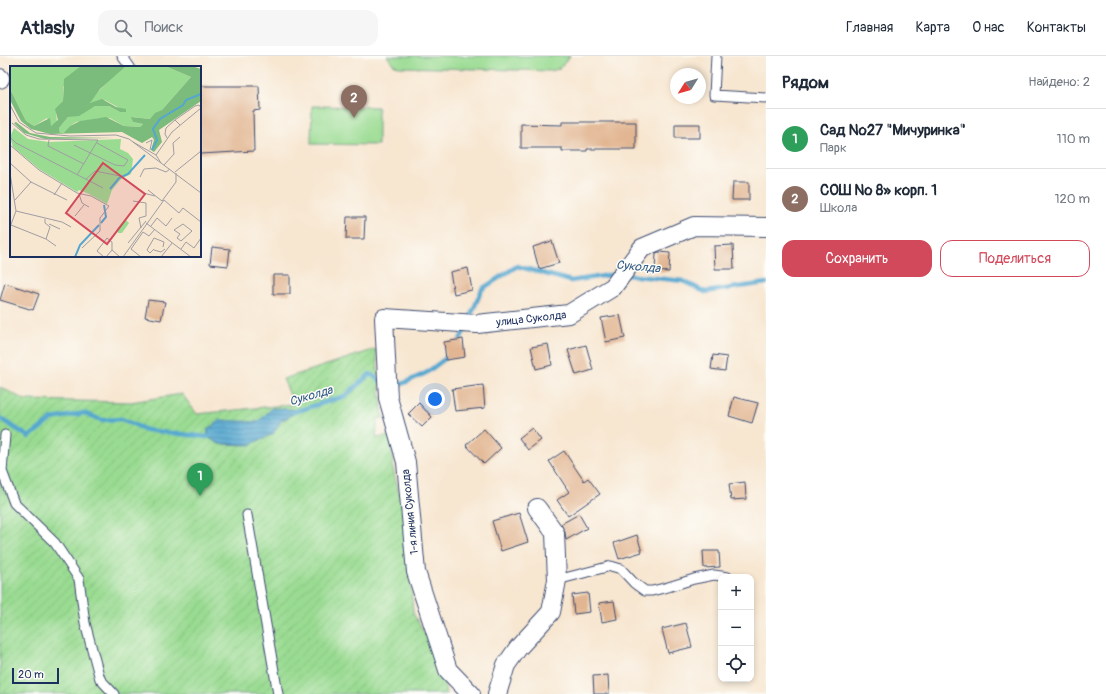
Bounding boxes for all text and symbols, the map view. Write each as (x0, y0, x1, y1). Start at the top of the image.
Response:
search box (98, 10, 378, 46)
text: Atlasly (20, 16, 74, 40)
icon: search (112, 17, 134, 39)
text: Поиск (144, 18, 184, 37)
text: Главная (846, 19, 893, 36)
text: Карта (915, 19, 950, 36)
text: О нас (972, 19, 1005, 36)
text: Контакты (1027, 19, 1086, 36)
inset map (10, 66, 201, 257)
north arrow (670, 68, 706, 104)
text: Рядом (782, 72, 829, 93)
text: Найдено: 2 (1028, 74, 1090, 90)
pin: 2 (341, 85, 367, 118)
text: Сад №27 "Мичуринка" (820, 121, 966, 140)
text: 1 (792, 131, 798, 147)
text: 110 m (1057, 131, 1090, 147)
text: Парк (820, 140, 847, 156)
text: СОШ № 8» корп. 1 (820, 181, 937, 200)
text: 2 (791, 191, 799, 207)
text: 120 m (1054, 191, 1090, 207)
text: Школа (820, 200, 857, 216)
button: Сохранить (782, 240, 932, 277)
button: Поделиться (940, 240, 1090, 277)
water label: Суколда (615, 258, 662, 277)
street label: улица Суколда (494, 308, 567, 328)
water label: Суколда (288, 382, 336, 409)
your location (425, 389, 445, 409)
pin: 1 (187, 463, 213, 496)
street label: 1-я линия Суколда (399, 469, 421, 555)
map controls (718, 574, 754, 682)
button: + (718, 574, 754, 610)
button: − (718, 610, 754, 646)
button: locate (718, 646, 754, 682)
scale bar (12, 666, 59, 685)
text: 20 m (18, 668, 44, 681)

